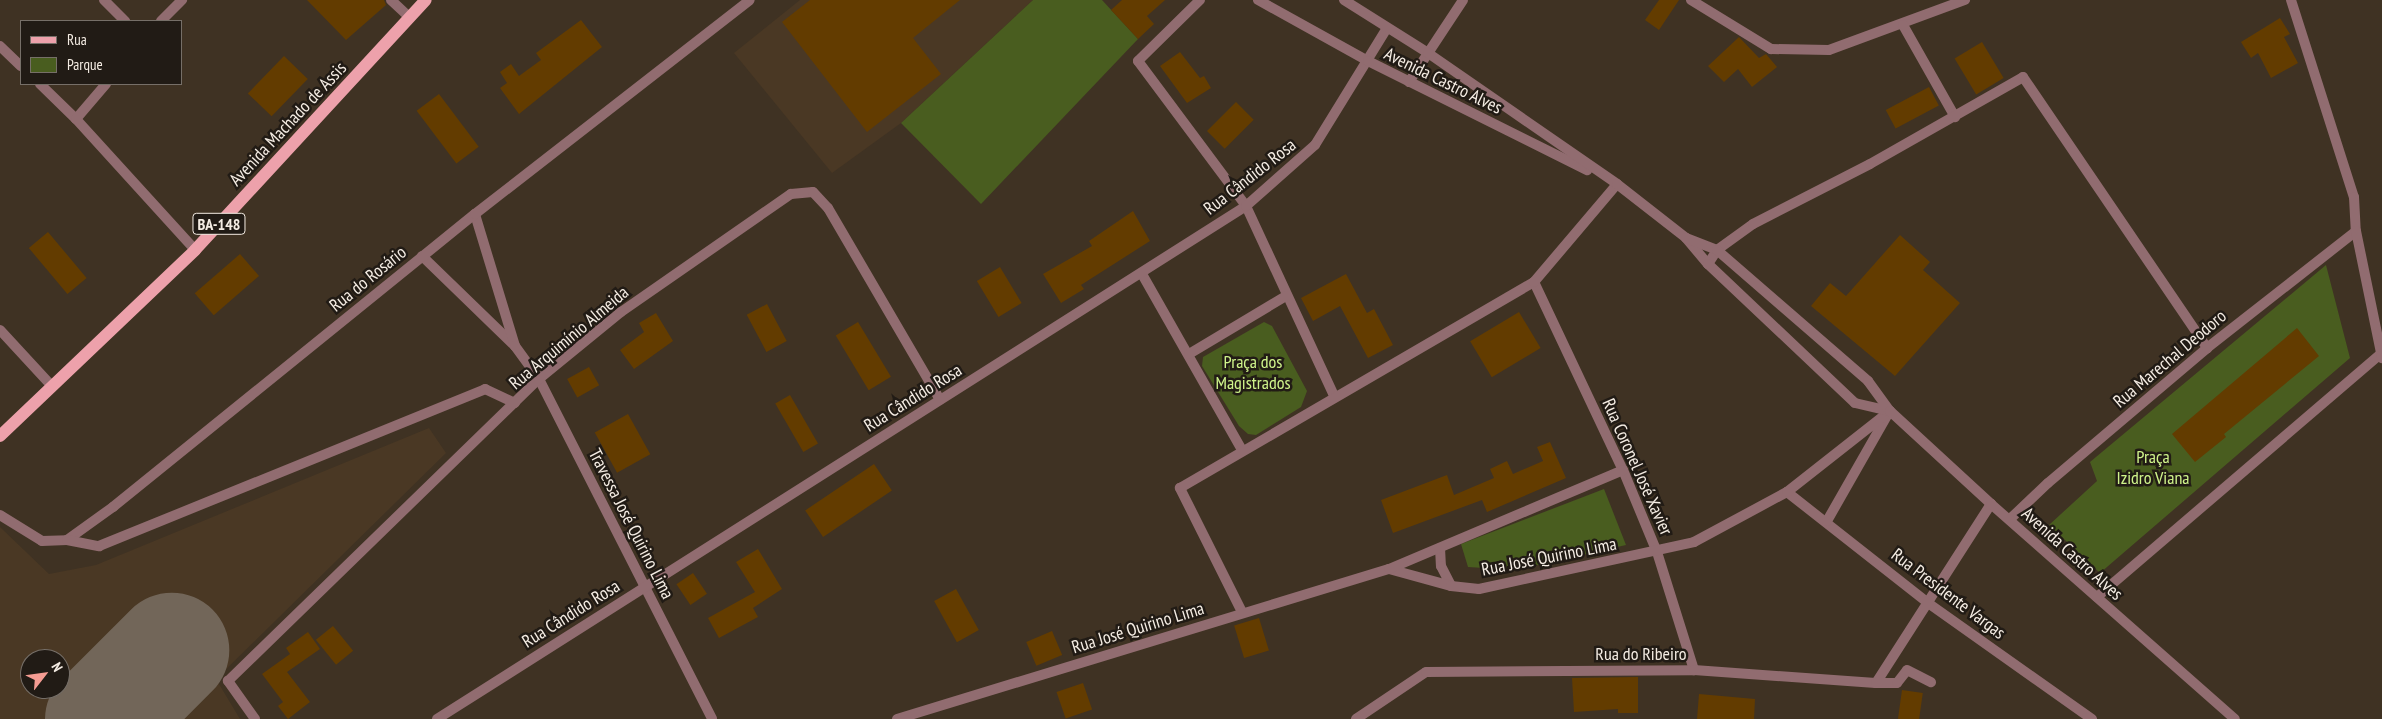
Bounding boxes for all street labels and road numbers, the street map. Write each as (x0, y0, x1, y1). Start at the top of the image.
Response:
street label: Avenida Castro Alves (1380, 43, 1506, 119)
street label: Avenida Machado de Assis (225, 57, 351, 191)
street label: Rua Cândido Rosa (1200, 134, 1300, 220)
road number: BA-148 (192, 210, 246, 238)
street label: Rua do Rosário (325, 242, 411, 316)
street label: Rua Arquimínio Almeida (505, 281, 633, 395)
street label: Rua Marechal Deodoro (2109, 306, 2231, 412)
street label: Rua Cândido Rosa (860, 359, 966, 437)
street label: Rua Coronel José Xavier (1597, 395, 1677, 539)
street label: Travessa José Quirino Lima (584, 445, 678, 603)
street label: Avenida Castro Alves (2017, 503, 2127, 605)
street label: Rua José Quirino Lima (1480, 533, 1618, 581)
street label: Rua Presidente Vargas (1887, 544, 2009, 644)
street label: Rua Cândido Rosa (518, 575, 624, 653)
street label: Rua José Quirino Lima (1069, 598, 1207, 658)
street label: Rua do Ribeiro (1595, 643, 1687, 665)

